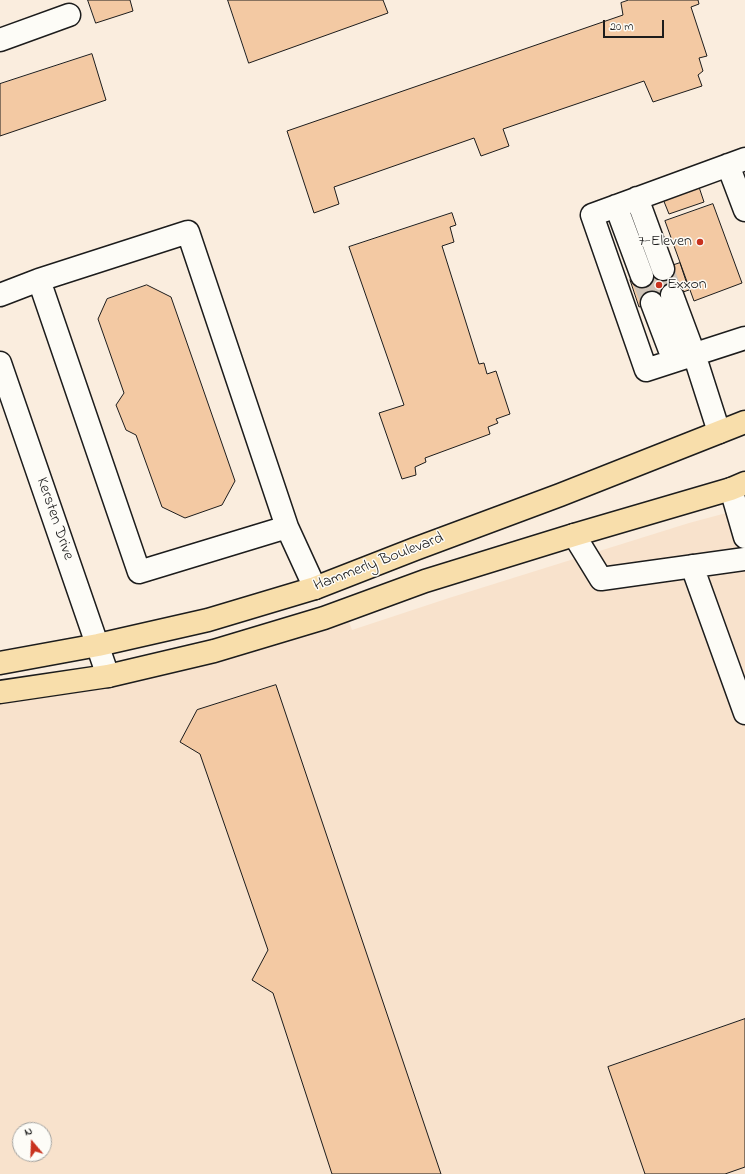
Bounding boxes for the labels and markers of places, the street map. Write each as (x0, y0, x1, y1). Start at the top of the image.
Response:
place label: 7-Eleven (638, 232, 692, 252)
marker: 7-Eleven (695, 237, 705, 247)
place label: Exxon (667, 275, 707, 295)
marker: Exxon (654, 280, 664, 290)

